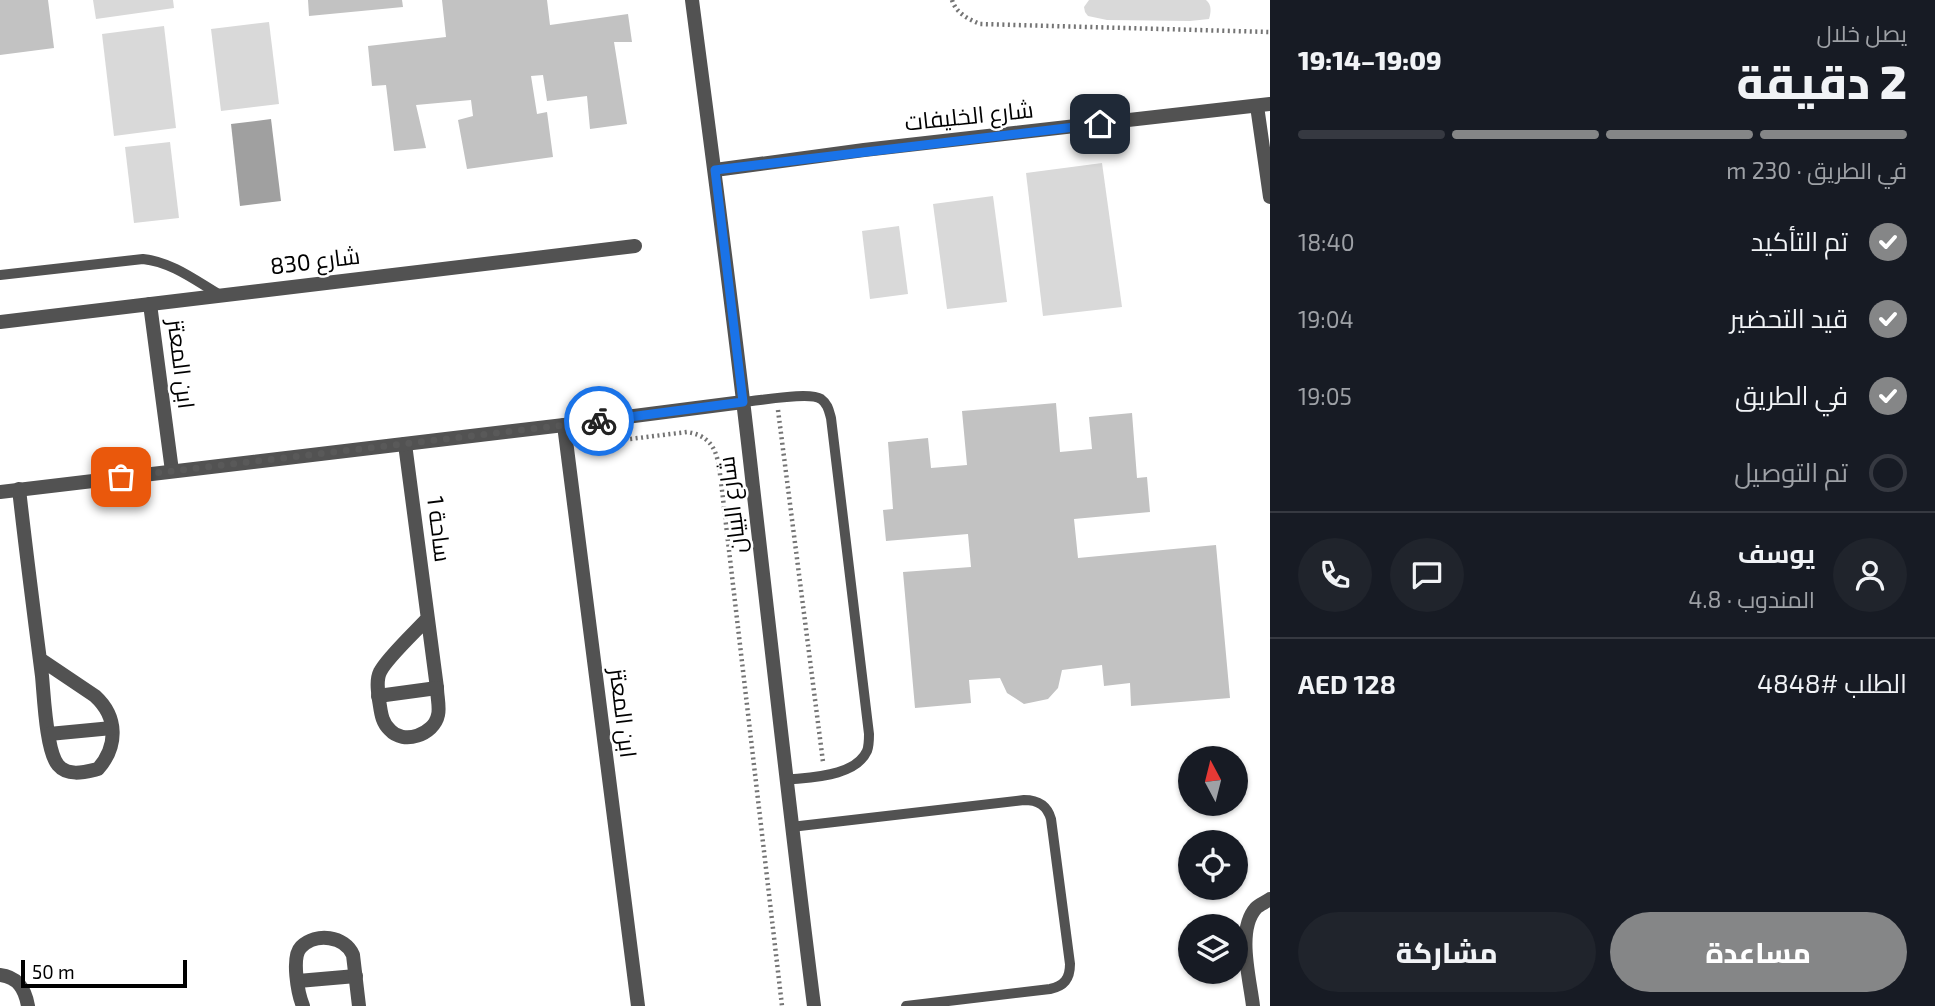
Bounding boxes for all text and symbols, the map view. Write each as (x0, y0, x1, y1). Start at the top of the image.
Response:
text: يصل خلال (1817, 19, 1907, 47)
text: 19:09–19:14 (1298, 44, 1442, 75)
text: 2 دقيقة (1736, 53, 1907, 108)
street label: شارع الخليفات (903, 94, 1035, 139)
pin (1070, 94, 1130, 154)
icon: home (1081, 105, 1119, 143)
text: في الطريق · 230 m (1726, 156, 1907, 184)
icon: check (1869, 223, 1907, 261)
text: تم التأكيد (1751, 225, 1848, 256)
text: 18:40 (1298, 228, 1355, 256)
street label: شارع 830 (268, 241, 362, 282)
icon: check (1869, 300, 1907, 338)
text: قيد التحضير (1730, 302, 1848, 333)
text: 19:04 (1298, 305, 1354, 333)
street label: ابن المعتز (161, 316, 201, 410)
icon: check (1869, 377, 1907, 415)
text: في الطريق (1735, 379, 1848, 410)
text: 19:05 (1298, 382, 1352, 410)
courier (564, 386, 634, 456)
icon: bike (580, 402, 618, 440)
pin (91, 447, 151, 507)
street label: شارع البيان (711, 455, 754, 555)
text: تم التوصيل (1734, 456, 1848, 487)
icon: bag (102, 458, 140, 496)
street label: ساحة 1 (422, 494, 458, 563)
text: يوسف (1738, 537, 1815, 568)
button: phone (1298, 538, 1372, 612)
button: chat (1390, 538, 1464, 612)
button: person (1833, 538, 1907, 612)
text: المندوب · 4.8 (1688, 585, 1815, 613)
street label: ابن المعتز (603, 665, 643, 759)
text: الطلب #4848 (1757, 667, 1907, 698)
text: AED 128 (1298, 668, 1396, 699)
north arrow (1178, 746, 1248, 816)
map controls (1178, 746, 1248, 984)
button: locate (1178, 830, 1248, 900)
button: مشاركة (1298, 912, 1596, 992)
button: مساعدة (1610, 912, 1907, 992)
button: layers (1178, 914, 1248, 984)
scale bar (21, 957, 187, 989)
text: 50 m (32, 960, 75, 983)

